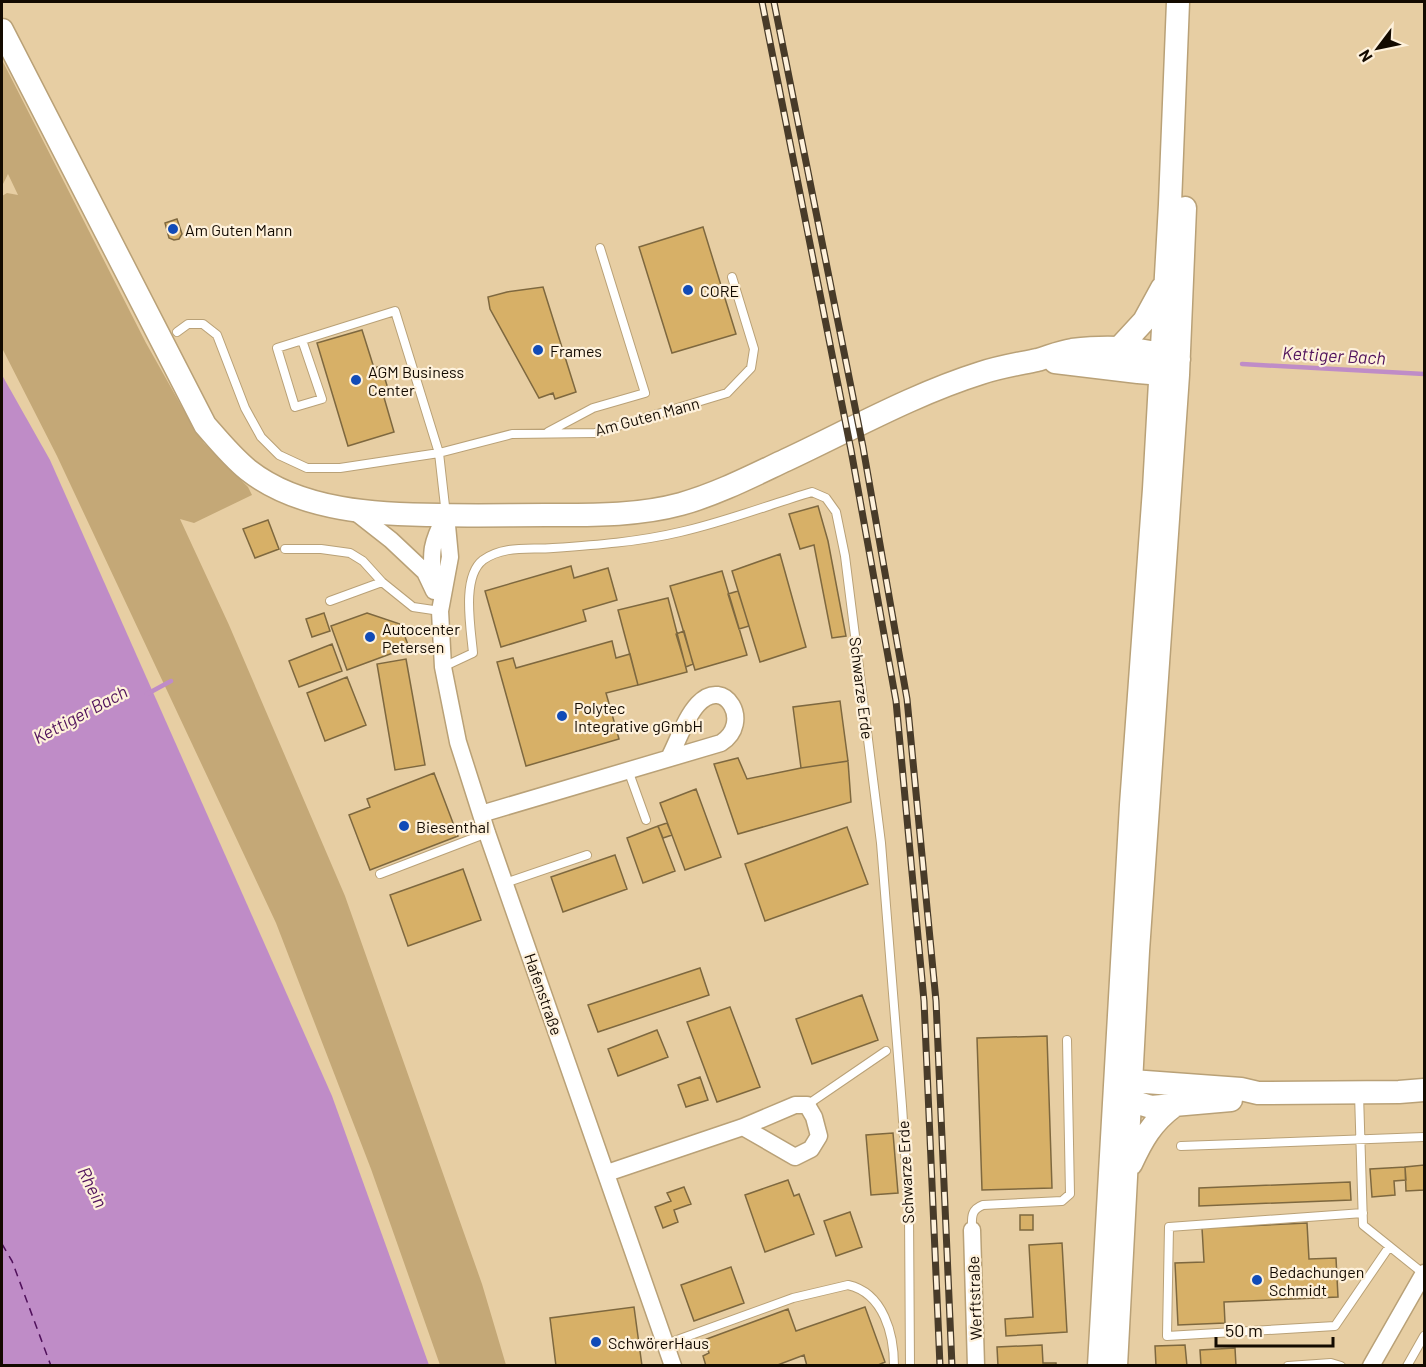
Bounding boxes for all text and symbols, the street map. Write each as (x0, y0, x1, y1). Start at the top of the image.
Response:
north arrow (1348, 18, 1408, 78)
text: N (1354, 47, 1376, 66)
place label: Am Guten Mann (185, 220, 292, 239)
marker: Am Guten Mann (166, 222, 180, 236)
place label: CORE (700, 281, 739, 300)
marker: CORE (681, 283, 695, 297)
place label: Frames (550, 341, 602, 360)
water label: Kettiger Bach (1282, 341, 1386, 369)
marker: Frames (531, 343, 545, 357)
place label: AGM Business Center (368, 362, 464, 399)
marker: AGM Business Center (349, 373, 363, 387)
street label: Am Guten Mann (593, 393, 701, 439)
place label: Autocenter Petersen (382, 619, 460, 656)
marker: Autocenter Petersen (363, 630, 377, 644)
street label: Schwarze Erde (846, 636, 878, 740)
water label: Kettiger Bach (29, 680, 131, 748)
place label: Polytec Integrative gGmbH (574, 698, 703, 735)
marker: Polytec Integrative gGmbH (555, 709, 569, 723)
place label: Biesenthal (416, 817, 490, 836)
marker: Biesenthal (397, 819, 411, 833)
street label: Hafenstraße (521, 950, 567, 1038)
street label: Schwarze Erde (893, 1120, 917, 1224)
water label: Rhein (73, 1163, 113, 1211)
street label: Werftstraße (963, 1256, 985, 1340)
place label: Bedachungen Schmidt (1269, 1262, 1364, 1299)
marker: Bedachungen Schmidt (1250, 1273, 1264, 1287)
scale bar (1216, 1310, 1333, 1348)
text: 50 m (1225, 1319, 1263, 1341)
place label: SchwörerHaus (608, 1333, 709, 1352)
marker: SchwörerHaus (589, 1335, 603, 1349)

